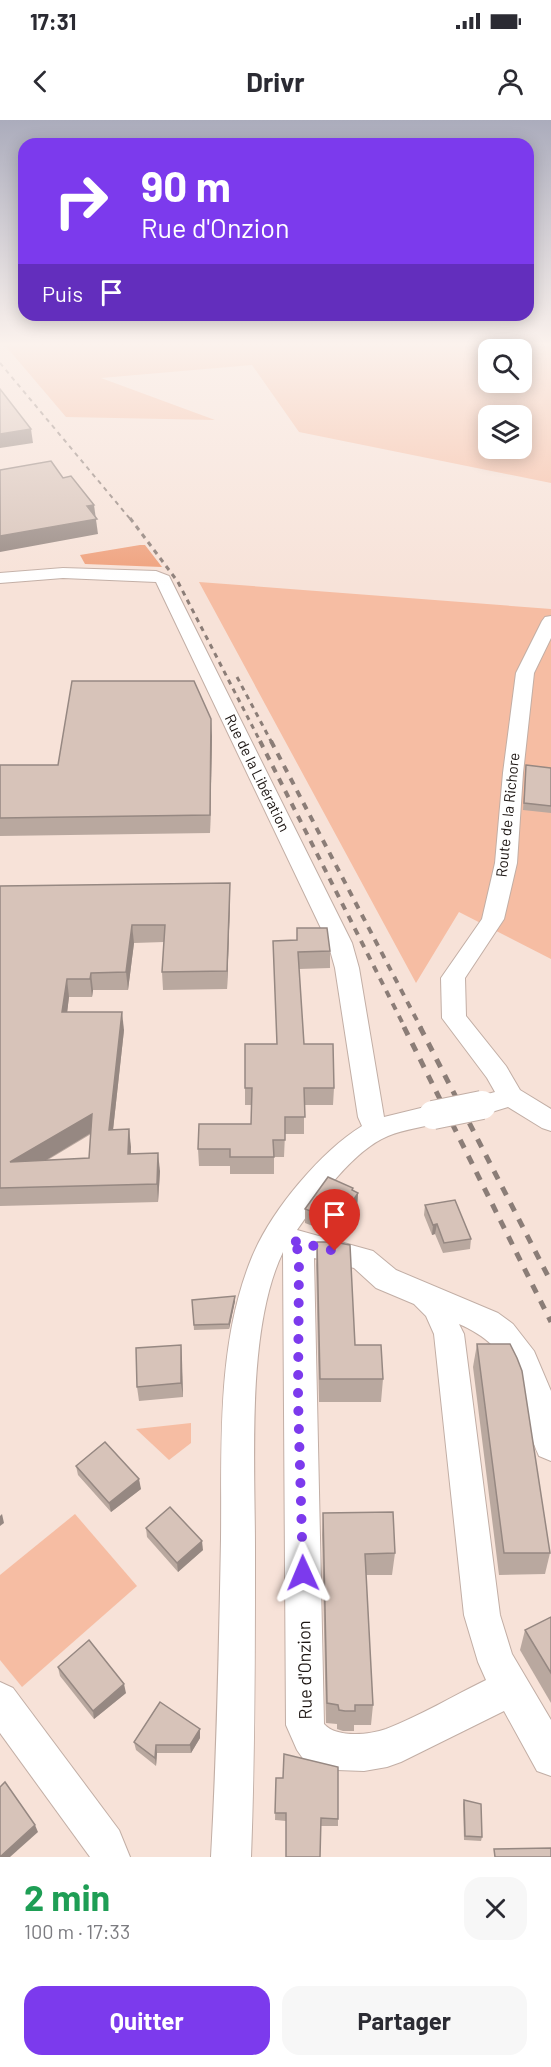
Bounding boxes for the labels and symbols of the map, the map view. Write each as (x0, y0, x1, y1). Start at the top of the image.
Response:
street label: Rue de la Libération (222, 711, 294, 834)
street label: Route de la Richore (492, 752, 523, 878)
pin (309, 1189, 360, 1251)
position arrow (271, 1541, 335, 1605)
street label: Rue d'Onzion (292, 1620, 316, 1720)

